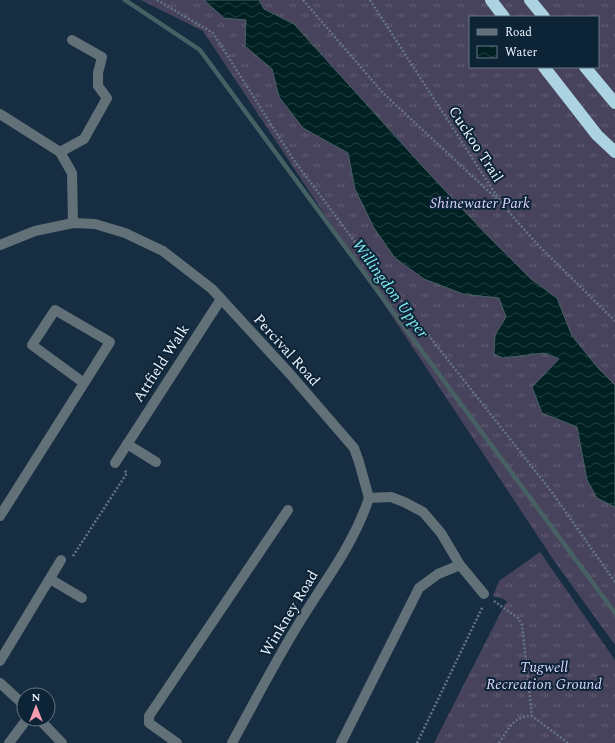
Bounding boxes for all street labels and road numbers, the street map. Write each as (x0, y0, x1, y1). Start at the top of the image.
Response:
street label: Cuckoo Trail (442, 102, 509, 187)
street label: Percival Road (248, 309, 326, 392)
street label: Attfield Walk (127, 319, 195, 407)
street label: Winkney Road (255, 566, 324, 661)

